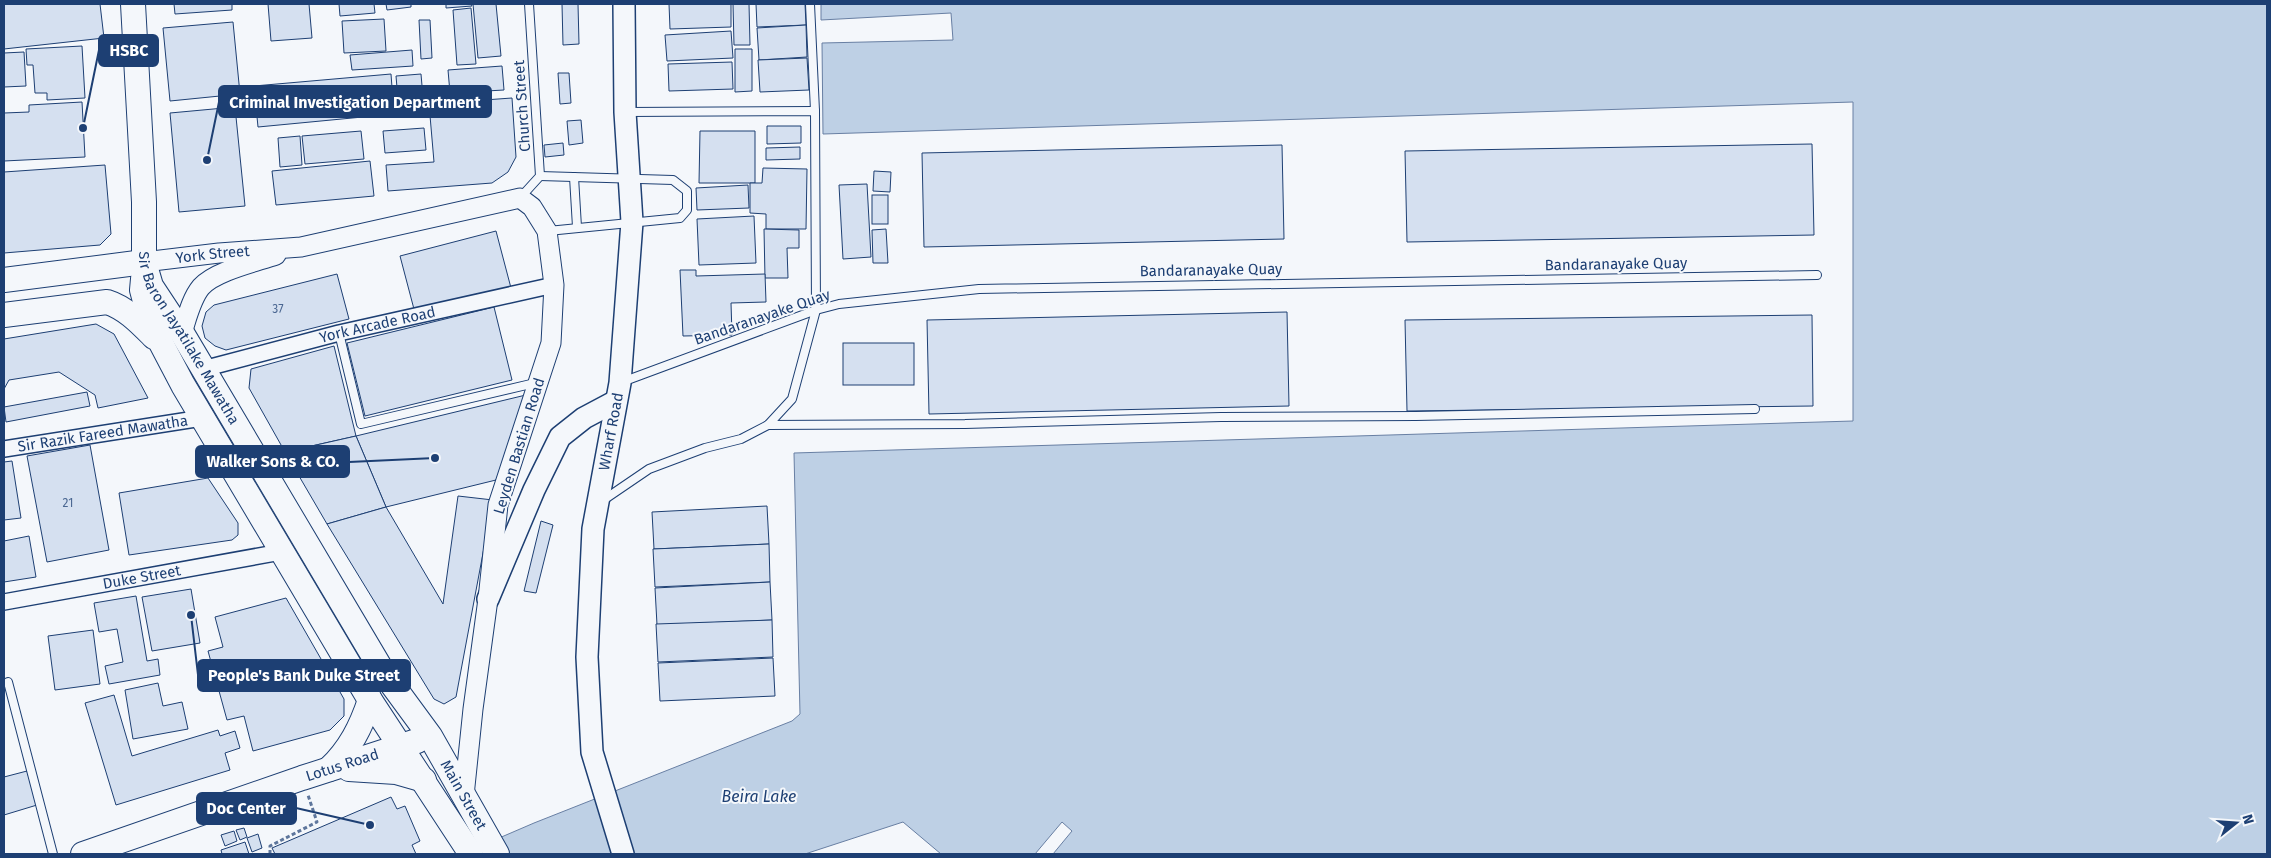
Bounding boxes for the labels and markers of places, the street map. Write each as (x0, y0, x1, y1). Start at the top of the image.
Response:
callout: HSBC (99, 35, 158, 66)
callout: Criminal Investigation Department (219, 86, 491, 117)
callout: Walker Sons & CO. (196, 446, 349, 477)
callout: People's Bank Duke Street (198, 660, 410, 691)
callout: Doc Center (197, 793, 296, 824)

